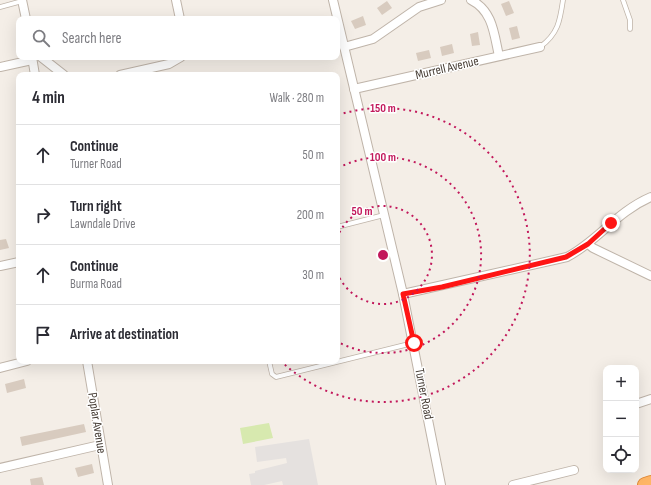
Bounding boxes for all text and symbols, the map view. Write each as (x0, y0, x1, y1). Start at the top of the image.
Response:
search box (16, 16, 340, 60)
icon: search (30, 27, 52, 49)
text: Search here (62, 29, 122, 48)
street label: Murrell Avenue (414, 53, 480, 83)
text: 4 min (32, 88, 65, 108)
text: Walk · 280 m (270, 90, 324, 106)
text: 150 m (370, 101, 396, 116)
text: Continue (70, 137, 119, 156)
icon: ahead (32, 144, 54, 166)
text: 50 m (303, 147, 324, 163)
text: 100 m (370, 150, 396, 165)
text: Turner Road (70, 156, 122, 172)
text: Turn right (70, 197, 122, 216)
icon: right (32, 204, 54, 226)
text: 50 m (352, 204, 372, 219)
text: 200 m (297, 207, 324, 223)
route end (602, 214, 620, 232)
text: Lawndale Drive (70, 216, 135, 232)
centre of rings (376, 248, 390, 262)
text: Continue (70, 257, 119, 276)
icon: ahead (32, 264, 54, 286)
text: 30 m (302, 267, 324, 283)
text: Burma Road (70, 276, 122, 292)
icon: arrive (32, 324, 54, 346)
text: Arrive at destination (70, 325, 179, 344)
route start (405, 334, 423, 352)
map controls (603, 365, 639, 473)
button: + (603, 365, 639, 401)
street label: Turner Road (411, 367, 437, 421)
street label: Poplar Avenue (84, 391, 110, 455)
button: − (603, 401, 639, 437)
button: locate (603, 437, 639, 473)

